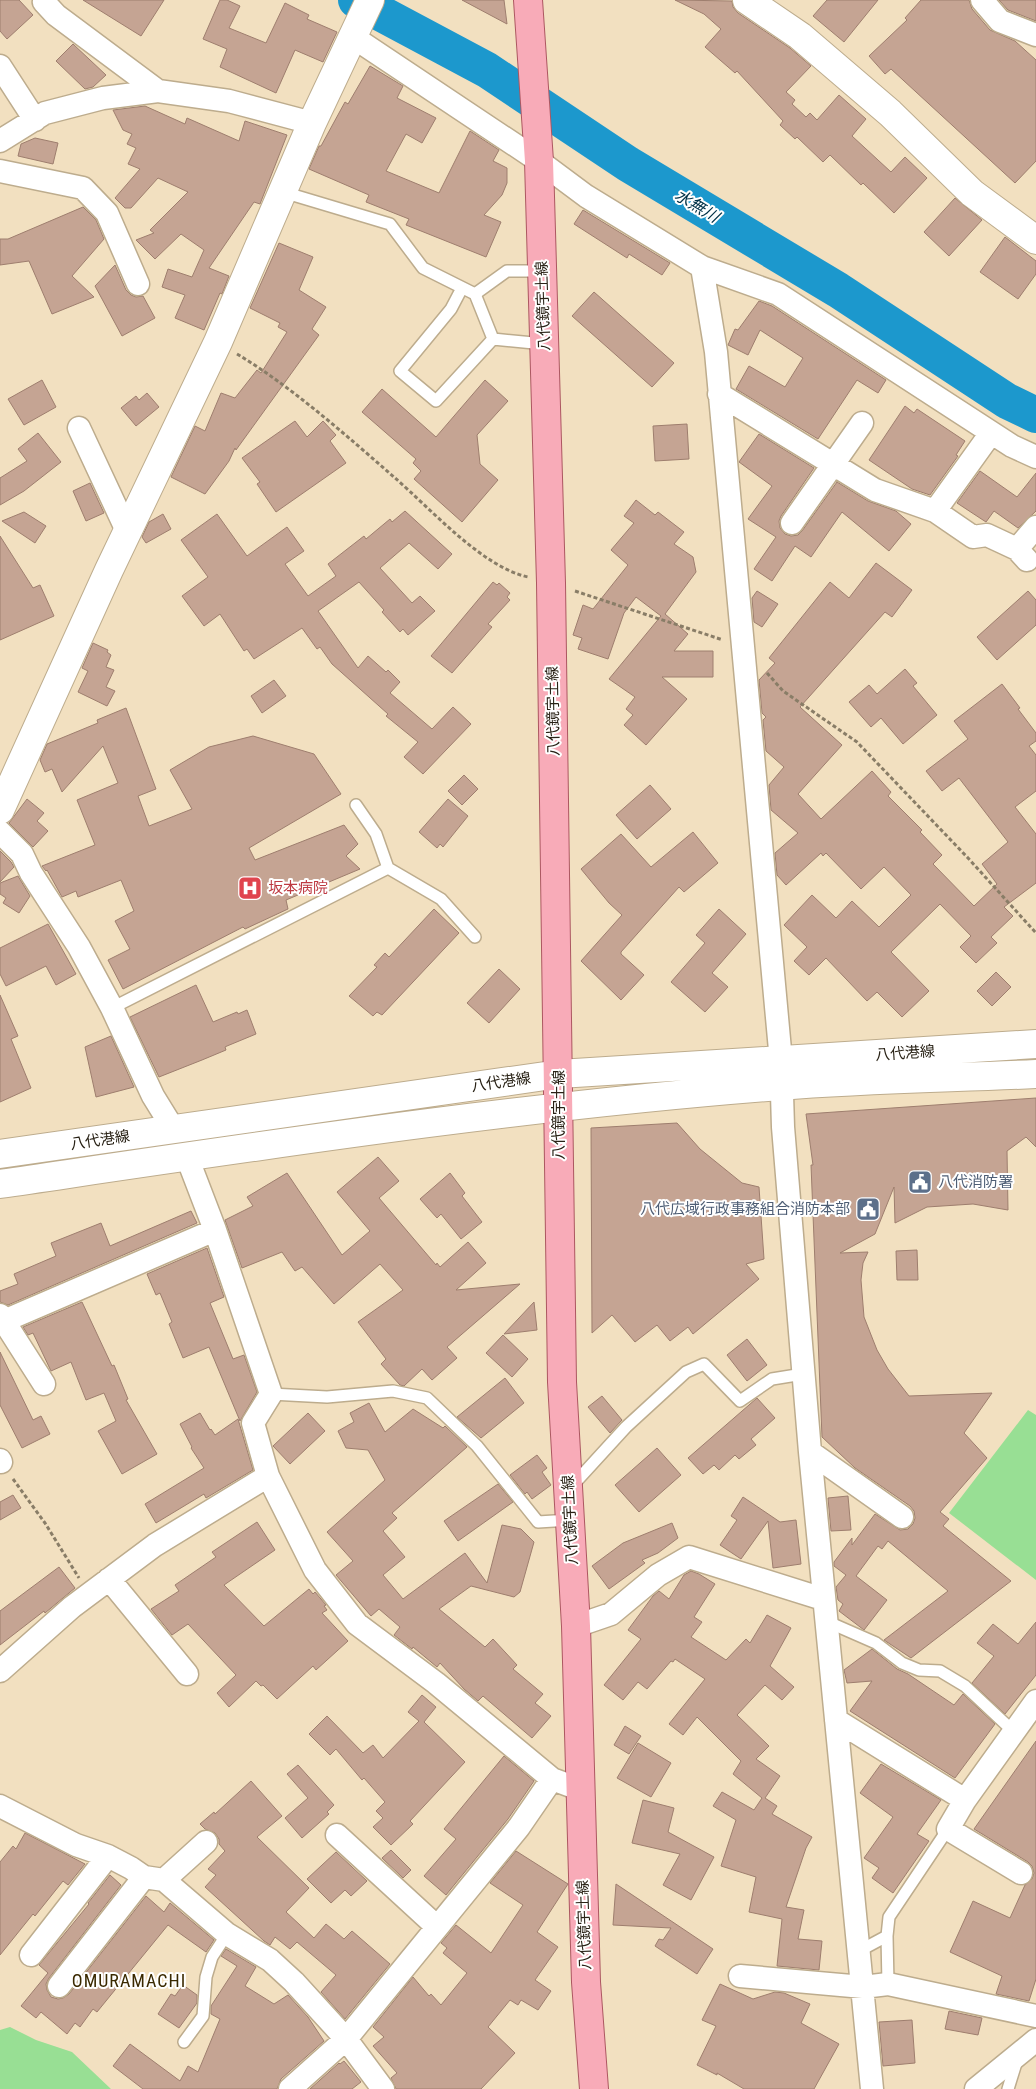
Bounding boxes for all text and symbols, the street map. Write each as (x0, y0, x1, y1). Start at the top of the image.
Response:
water label: 水無川 (672, 185, 724, 228)
street label: 八代鏡宇土線 (532, 261, 554, 351)
street label: 八代鏡宇土線 (543, 666, 563, 756)
hospital icon: 坂本病院 (237, 875, 263, 901)
place label: 坂本病院 (268, 879, 328, 897)
street label: 八代港線 (874, 1042, 936, 1064)
street label: 八代港線 (470, 1069, 532, 1095)
street label: 八代鏡宇土線 (550, 1070, 568, 1160)
street label: 八代港線 (69, 1127, 131, 1153)
public building icon: 八代消防署 (907, 1169, 933, 1195)
place label: 八代消防署 (938, 1173, 1013, 1191)
public building icon: 八代広域行政事務組合消防本部 (855, 1196, 881, 1222)
place label: 八代広域行政事務組合消防本部 (640, 1200, 850, 1218)
street label: 八代鏡宇土線 (559, 1475, 581, 1565)
street label: 八代鏡宇土線 (573, 1880, 595, 1970)
district label: OMURAMACHI (72, 1970, 186, 1991)

